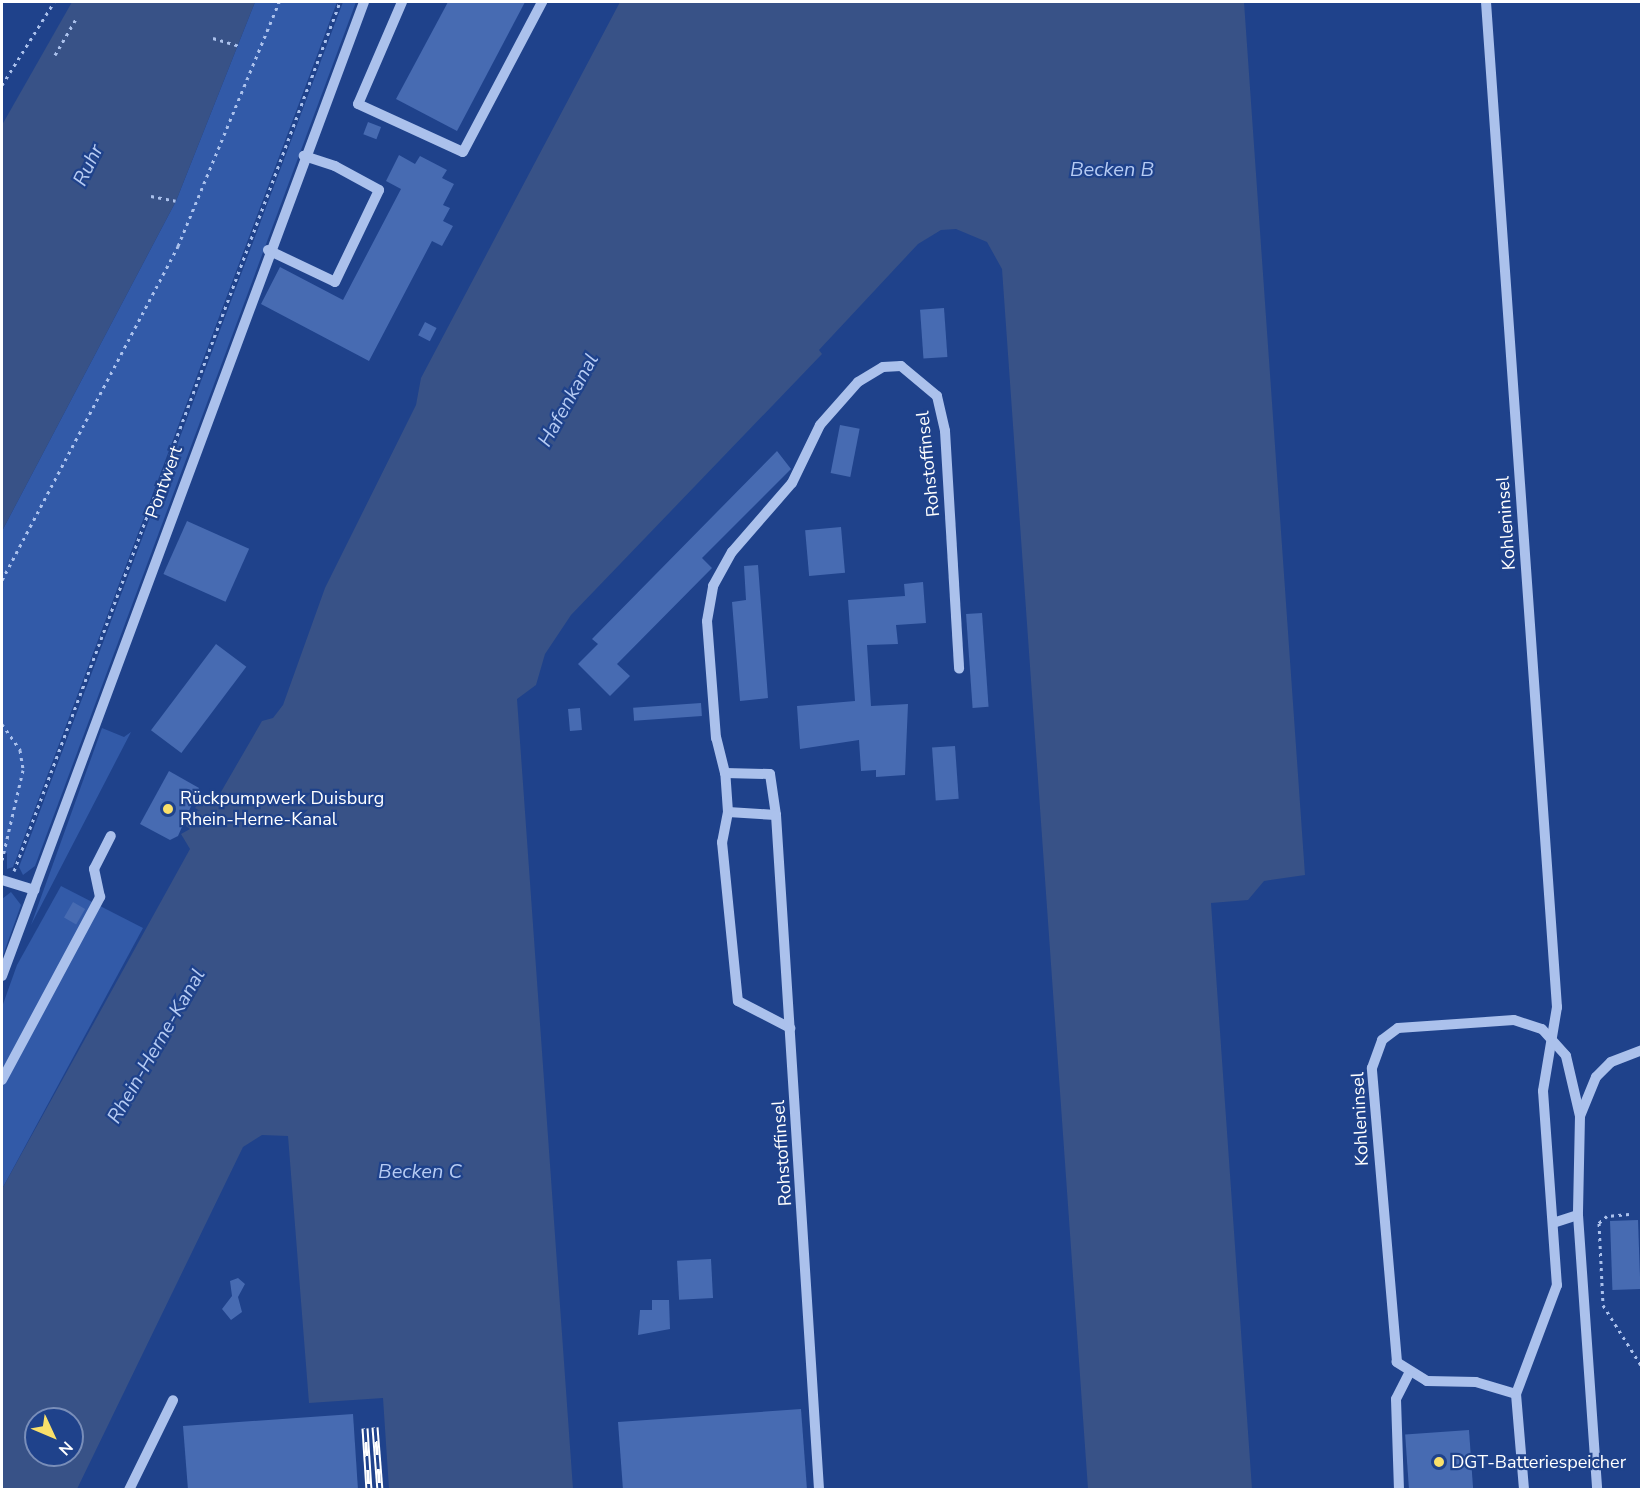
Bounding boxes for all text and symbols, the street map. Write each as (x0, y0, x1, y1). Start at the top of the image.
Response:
water label: Ruhr (68, 140, 108, 190)
water label: Becken B (1070, 157, 1154, 181)
water label: Hafenkanal (533, 349, 603, 451)
street label: Rohstoffinsel (912, 410, 944, 518)
street label: Pontwert (141, 443, 187, 521)
street label: Kohleninsel (1492, 475, 1520, 571)
place label: Rückpumpwerk Duisburg Rhein-Herne-Kanal (180, 788, 384, 830)
marker: Rückpumpwerk Duisburg Rhein-Herne-Kanal (161, 802, 175, 816)
water label: Rhein-Herne-Kanal (102, 964, 210, 1128)
street label: Kohleninsel (1347, 1071, 1373, 1167)
street label: Rohstoffinsel (768, 1099, 796, 1207)
water label: Becken C (378, 1159, 462, 1183)
north arrow (24, 1407, 84, 1467)
text: N (53, 1436, 78, 1460)
place label: DGT-Batteriespeicher (1451, 1451, 1626, 1473)
marker: DGT-Batteriespeicher (1432, 1455, 1446, 1469)

